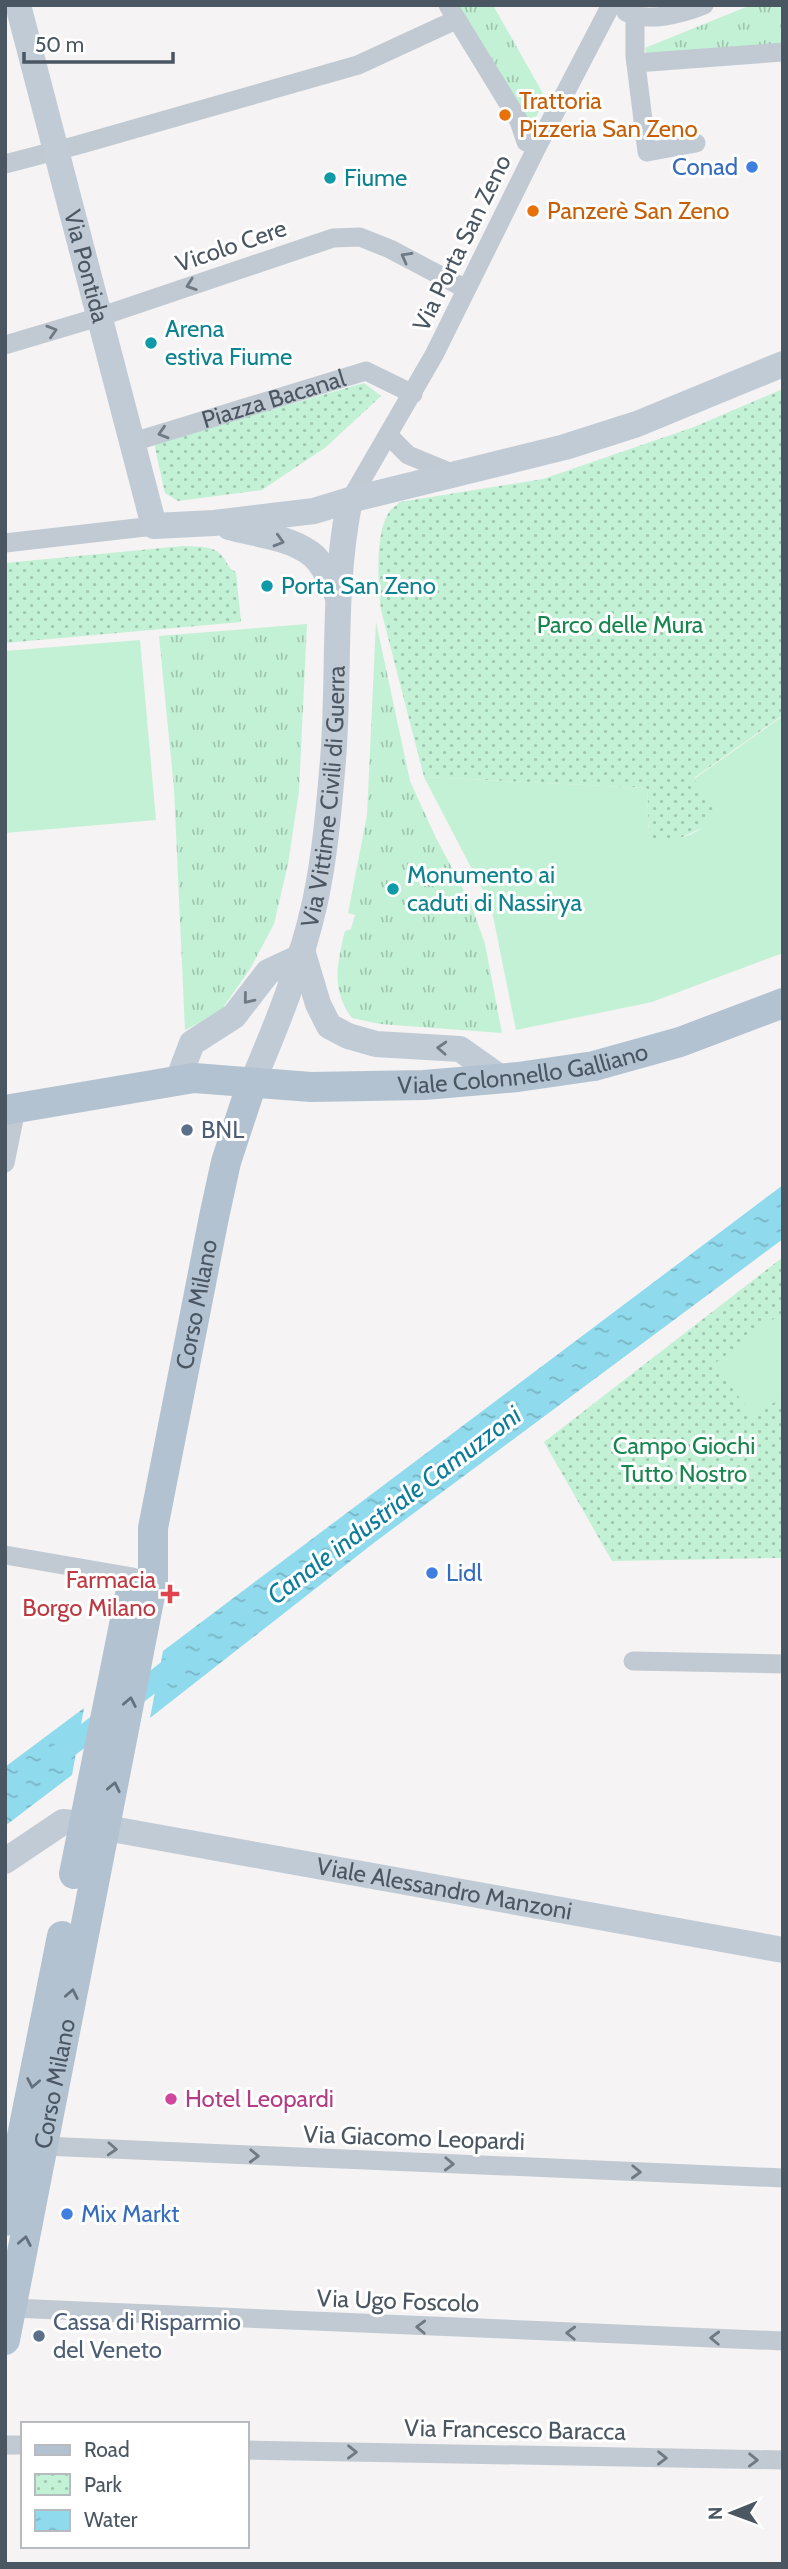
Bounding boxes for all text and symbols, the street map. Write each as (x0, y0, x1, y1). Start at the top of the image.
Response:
scale bar (24, 21, 173, 65)
text: 50 m (35, 32, 84, 57)
place label: Trattoria Pizzeria San Zeno (519, 86, 698, 143)
marker: Trattoria Pizzeria San Zeno (497, 107, 513, 123)
street label: Via Porta San Zeno (406, 150, 517, 336)
place label: Conad (672, 152, 738, 181)
marker: Conad (744, 159, 760, 175)
place label: Fiume (344, 163, 407, 192)
marker: Fiume (322, 170, 338, 186)
place label: Panzerè San Zeno (547, 196, 729, 225)
marker: Panzerè San Zeno (525, 203, 541, 219)
street label: Via Pontida (58, 207, 116, 326)
street label: Vicolo Cere (172, 213, 290, 278)
one-way arrow (401, 252, 413, 266)
one-way arrow (185, 277, 197, 291)
place label: Arena estiva Fiume (165, 314, 292, 371)
one-way arrow (45, 325, 58, 339)
marker: Arena estiva Fiume (143, 335, 159, 351)
street label: Piazza Bacanal (198, 363, 349, 434)
one-way arrow (157, 424, 169, 439)
one-way arrow (273, 532, 285, 547)
place label: Porta San Zeno (281, 571, 436, 600)
marker: Porta San Zeno (259, 578, 275, 594)
park label: Parco delle Mura (537, 610, 704, 639)
street label: Via Vittime Civili di Guerra (294, 665, 351, 930)
place label: Monumento ai caduti di Nassirya (407, 860, 582, 917)
marker: Monumento ai caduti di Nassirya (385, 881, 401, 897)
one-way arrow (244, 991, 257, 1003)
street label: Viale Colonnello Galliano (397, 1037, 651, 1099)
one-way arrow (436, 1041, 447, 1056)
place label: BNL (201, 1115, 244, 1144)
marker: BNL (179, 1122, 195, 1138)
street label: Corso Milano (169, 1237, 223, 1372)
water label: Canale industriale Camuzzoni (261, 1399, 528, 1611)
park label: Campo Giochi Tutto Nostro (613, 1431, 755, 1488)
place label: Lidl (446, 1558, 482, 1587)
place label: Farmacia Borgo Milano (22, 1565, 156, 1622)
marker: Lidl (424, 1565, 440, 1581)
marker: Farmacia Borgo Milano (162, 1586, 178, 1602)
one-way arrow (122, 1696, 137, 1708)
one-way arrow (105, 1781, 120, 1793)
street label: Viale Alessandro Manzoni (314, 1851, 574, 1926)
one-way arrow (64, 1988, 79, 2000)
street label: Corso Milano (28, 2016, 81, 2151)
one-way arrow (26, 2077, 41, 2089)
place label: Hotel Leopardi (185, 2084, 334, 2113)
marker: Hotel Leopardi (163, 2091, 179, 2107)
street label: Via Giacomo Leopardi (303, 2119, 525, 2156)
one-way arrow (106, 2142, 117, 2157)
one-way arrow (249, 2148, 260, 2163)
one-way arrow (444, 2156, 455, 2171)
one-way arrow (631, 2165, 642, 2180)
place label: Mix Markt (81, 2199, 179, 2228)
marker: Mix Markt (59, 2206, 75, 2222)
one-way arrow (16, 2235, 31, 2247)
street label: Via Ugo Foscolo (316, 2283, 480, 2318)
place label: Cassa di Risparmio del Veneto (53, 2307, 241, 2364)
one-way arrow (415, 2319, 426, 2334)
one-way arrow (565, 2325, 576, 2340)
marker: Cassa di Risparmio del Veneto (31, 2328, 47, 2344)
one-way arrow (709, 2331, 720, 2346)
street label: Via Francesco Baracca (404, 2413, 627, 2446)
legend (21, 2422, 248, 2548)
text: Road (84, 2437, 130, 2462)
one-way arrow (347, 2444, 358, 2459)
one-way arrow (657, 2450, 668, 2466)
one-way arrow (747, 2452, 758, 2467)
text: Park (84, 2472, 122, 2497)
north arrow (697, 2478, 767, 2548)
text: N (704, 2506, 727, 2520)
text: Water (84, 2507, 138, 2532)

